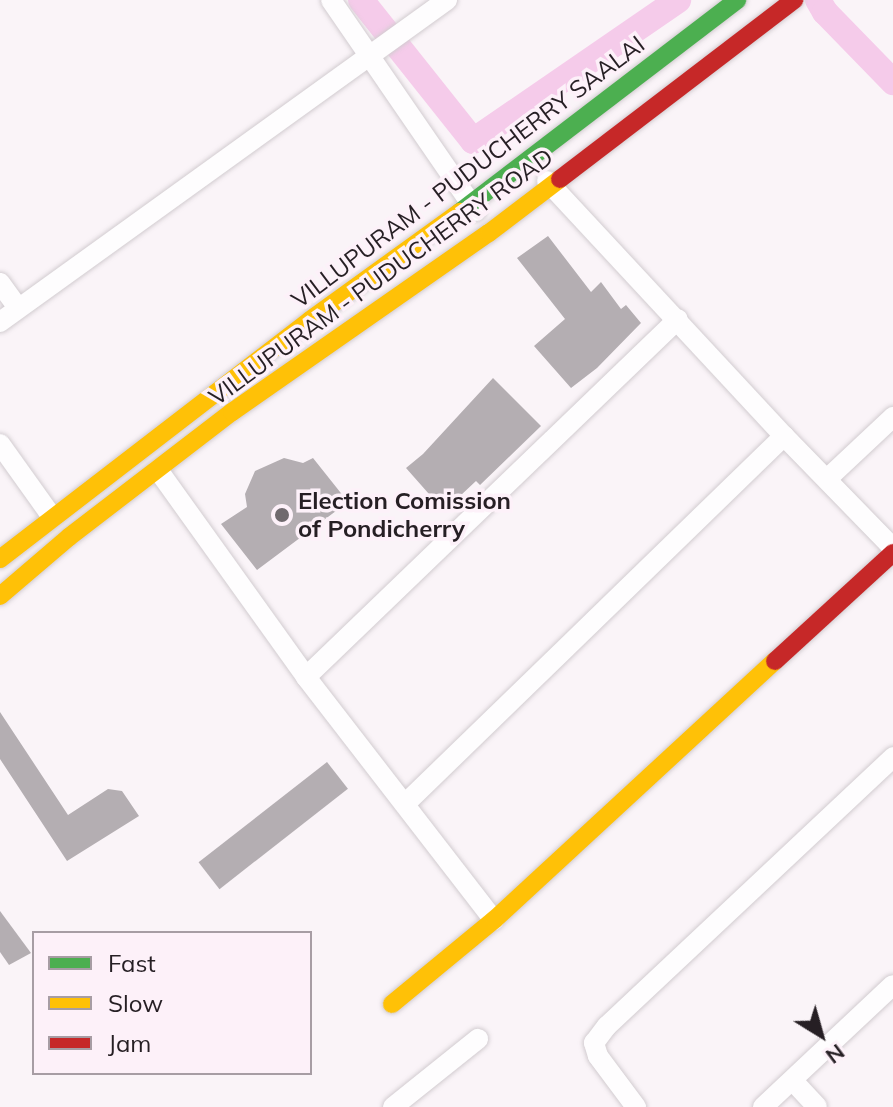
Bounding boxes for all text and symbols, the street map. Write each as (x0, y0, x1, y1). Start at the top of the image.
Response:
street label: VILLUPURAM - PUDUCHERRY SAALAI (286, 30, 650, 314)
street label: VILLUPURAM - PUDUCHERRY ROAD (203, 142, 559, 412)
place label: Election Comission of Pondicherry (298, 487, 511, 543)
marker: Election Comission of Pondicherry (273, 506, 291, 524)
legend (32, 931, 312, 1075)
text: Fast (108, 948, 156, 978)
text: Slow (108, 988, 163, 1018)
north arrow (781, 995, 861, 1075)
text: Jam (108, 1028, 151, 1058)
text: N (820, 1038, 851, 1070)

